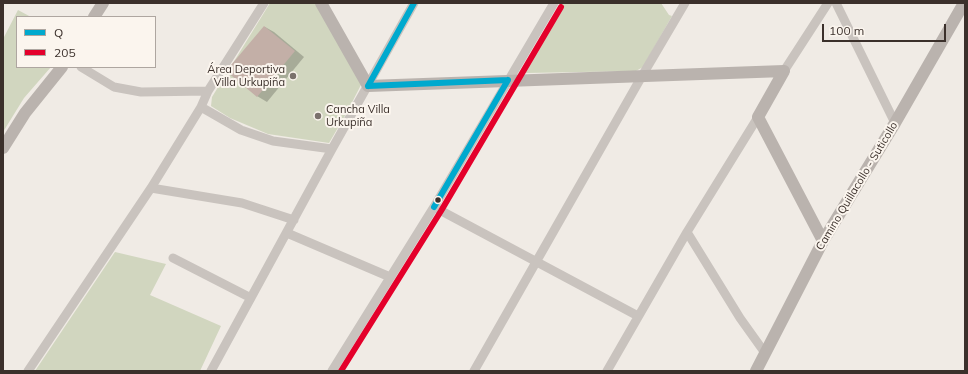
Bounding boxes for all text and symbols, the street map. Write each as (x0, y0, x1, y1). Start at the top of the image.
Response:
legend (16, 16, 156, 68)
scale bar (824, 16, 948, 42)
text: 100 m (829, 23, 864, 38)
text: Q (54, 25, 63, 40)
text: 205 (54, 45, 76, 60)
place label: Área Deportiva Villa Urkupiña (207, 63, 285, 89)
marker: Área Deportiva Villa Urkupiña (288, 71, 298, 81)
place label: Cancha Villa Urkupiña (326, 103, 390, 129)
marker: Cancha Villa Urkupiña (313, 111, 323, 121)
street label: Camino Quillacollo - Suticollo (813, 119, 901, 253)
unlabelled marker (433, 195, 443, 205)

